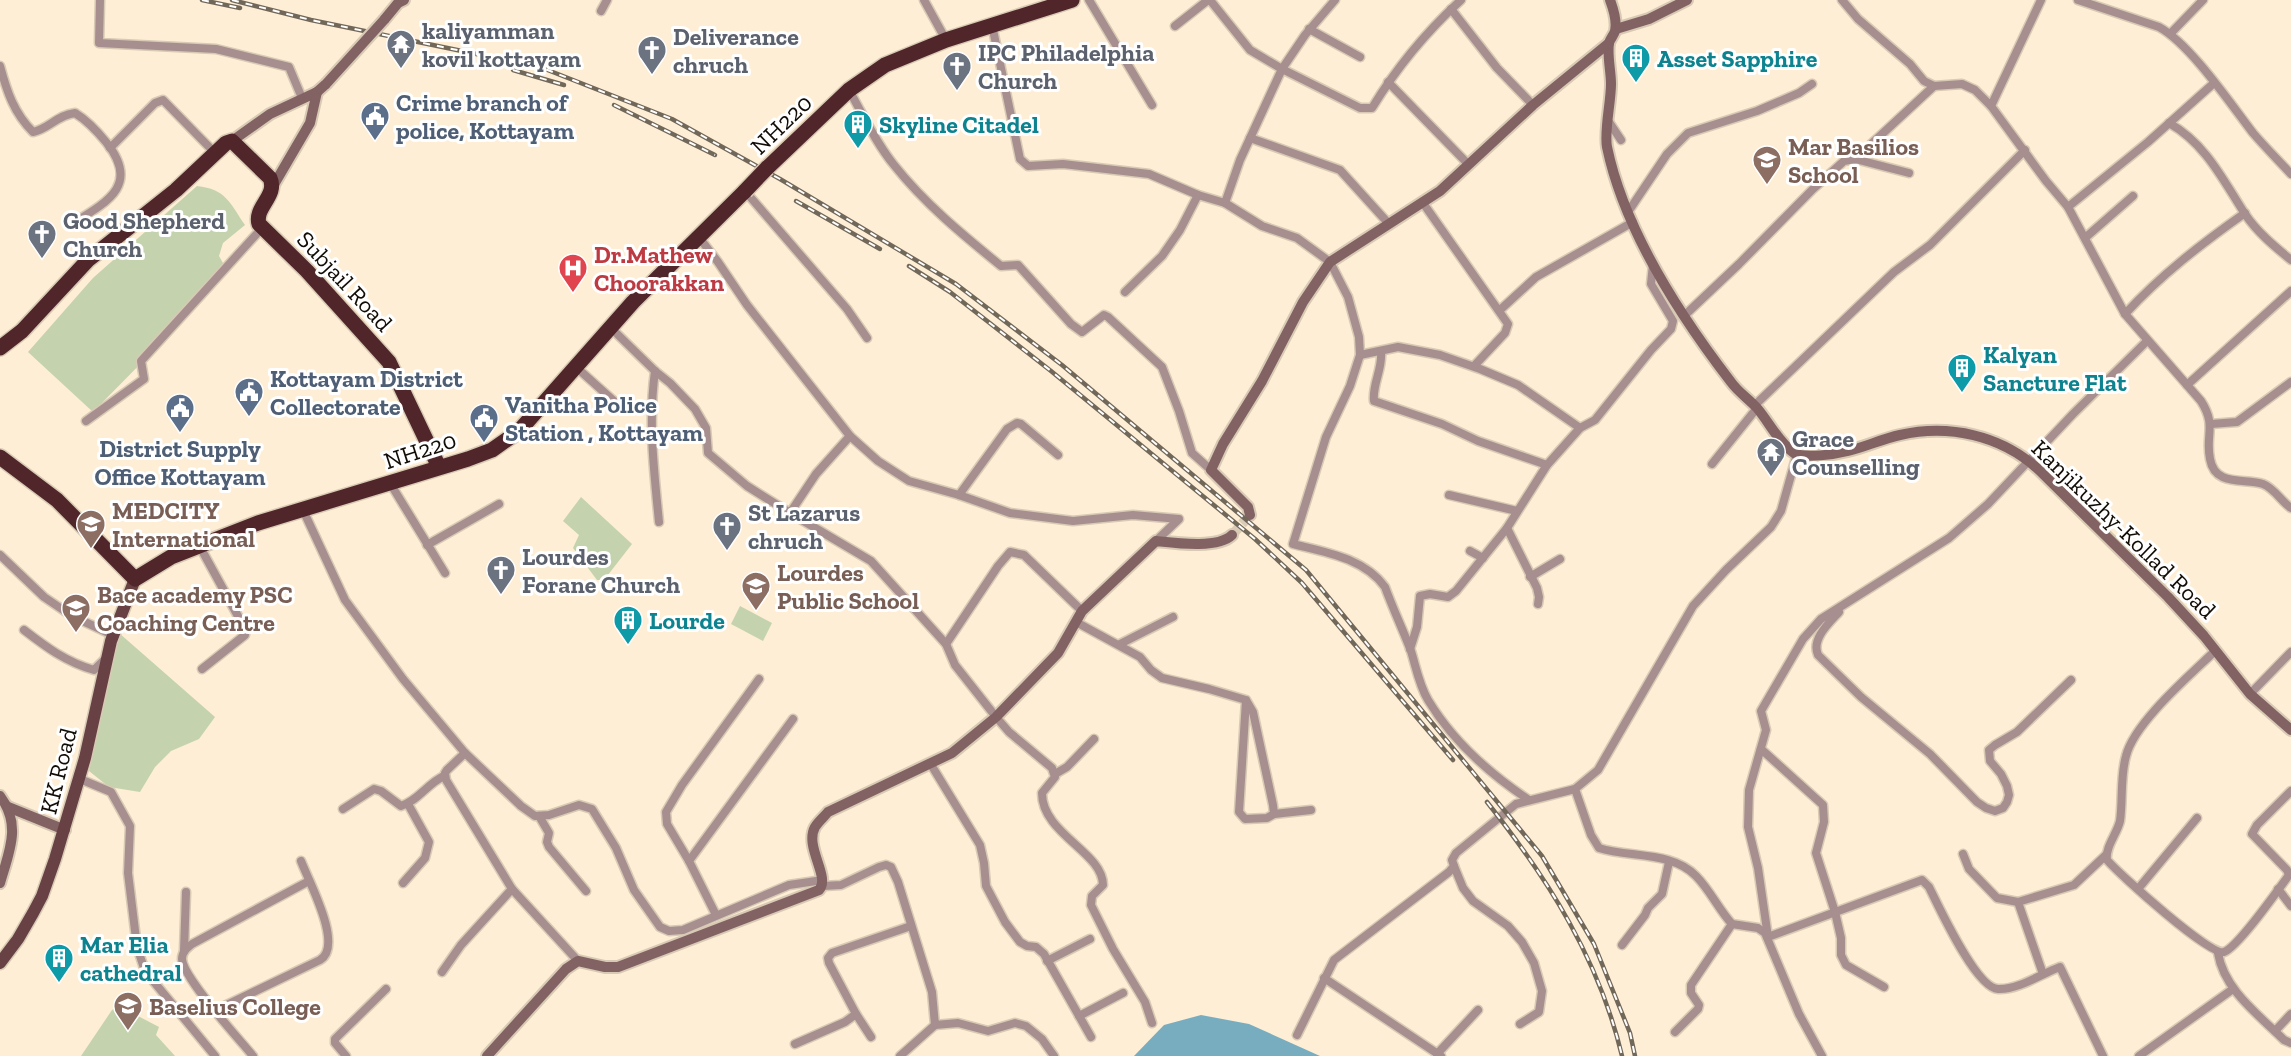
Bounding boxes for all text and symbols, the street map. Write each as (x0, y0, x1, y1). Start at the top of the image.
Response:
place label: kaliyamman kovil kottayam (422, 16, 581, 73)
place label: Deliverance chruch (673, 22, 799, 79)
temple icon: kaliyamman kovil kottayam (385, 28, 417, 70)
church icon: Deliverance chruch (636, 34, 668, 76)
place label: IPC Philadelphia Church (978, 38, 1154, 95)
building icon: Asset Sapphire (1620, 42, 1652, 84)
place label: Asset Sapphire (1657, 44, 1818, 73)
church icon: IPC Philadelphia Church (941, 50, 973, 92)
place label: Crime branch of police, Kottayam (396, 88, 574, 145)
street label: NH220 (744, 88, 818, 160)
public building icon: Crime branch of police, Kottayam (359, 100, 391, 142)
building icon: Skyline Citadel (842, 108, 874, 150)
place label: Skyline Citadel (879, 110, 1039, 139)
place label: Mar Basilios School (1788, 132, 1919, 189)
school or university icon: Mar Basilios School (1751, 144, 1783, 186)
place label: Good Shepherd Church (63, 206, 225, 263)
church icon: Good Shepherd Church (26, 218, 58, 260)
street label: Subjail Road (291, 225, 399, 337)
place label: Dr.Mathew Choorakkan (594, 240, 724, 297)
hospital icon: Dr.Mathew Choorakkan (557, 252, 589, 294)
place label: Kalyan Sancture Flat (1983, 340, 2127, 397)
building icon: Kalyan Sancture Flat (1946, 352, 1978, 394)
place label: Kottayam District Collectorate (270, 364, 463, 421)
public building icon: Kottayam District Collectorate (233, 376, 265, 418)
place label: Vanitha Police Station , Kottayam (505, 390, 703, 447)
public building icon: District Supply Office Kottayam (164, 392, 196, 434)
public building icon: Vanitha Police Station , Kottayam (468, 402, 500, 444)
place label: Grace Counselling (1792, 424, 1920, 481)
street label: NH220 (380, 425, 460, 475)
place label: District Supply Office Kottayam (94, 434, 266, 491)
street label: Kanjikuzhy-Kollad Road (2026, 434, 2222, 624)
temple icon: Grace Counselling (1755, 436, 1787, 478)
place label: MEDCITY International (112, 496, 255, 553)
place label: St Lazarus chruch (748, 498, 860, 555)
school or university icon: MEDCITY International (75, 508, 107, 550)
church icon: St Lazarus chruch (711, 510, 743, 552)
place label: Lourdes Forane Church (522, 542, 680, 599)
church icon: Lourdes Forane Church (485, 554, 517, 596)
place label: Lourdes Public School (777, 558, 919, 615)
school or university icon: Lourdes Public School (740, 570, 772, 612)
place label: Bace academy PSC Coaching Centre (97, 580, 293, 637)
school or university icon: Bace academy PSC Coaching Centre (60, 592, 92, 634)
building icon: Lourde (612, 604, 644, 646)
place label: Lourde (649, 606, 725, 635)
street label: KK Road (33, 725, 83, 817)
place label: Mar Elia cathedral (80, 930, 182, 987)
building icon: Mar Elia cathedral (43, 942, 75, 984)
school or university icon: Baselius College (112, 990, 144, 1032)
place label: Baselius College (149, 992, 321, 1021)

